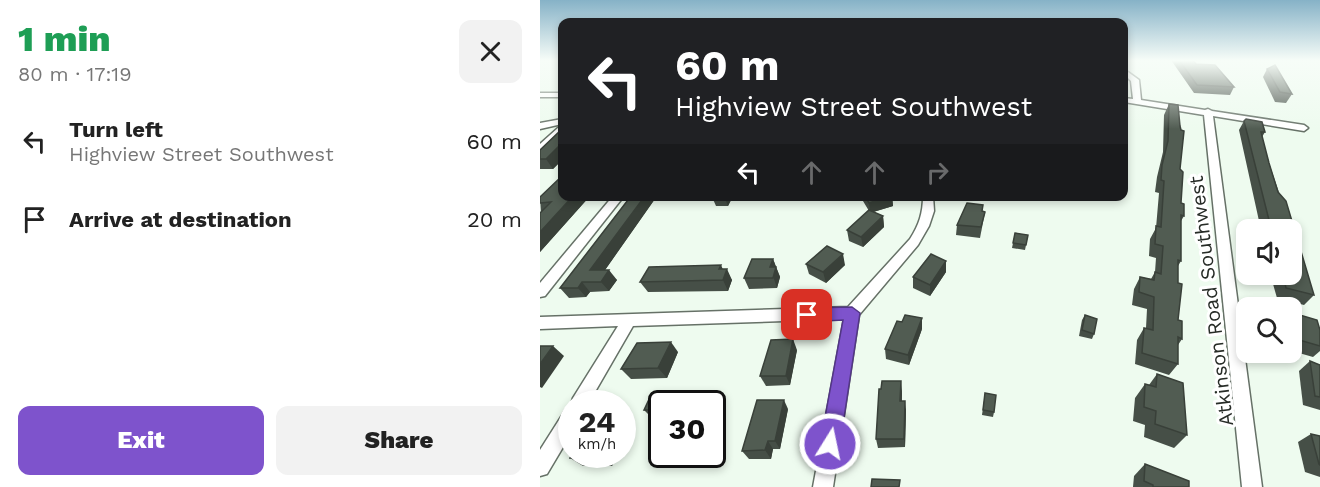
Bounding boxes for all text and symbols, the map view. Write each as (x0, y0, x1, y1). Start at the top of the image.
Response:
text: 1 min (18, 18, 111, 60)
button: close (459, 20, 522, 83)
text: 60 m (675, 41, 779, 90)
icon: left (576, 42, 654, 120)
text: 80 m · 17:19 (18, 62, 131, 86)
text: Highview Street Southwest (675, 91, 1032, 123)
text: Turn left (69, 117, 163, 142)
icon: left (18, 125, 51, 158)
text: 60 m (466, 129, 522, 154)
text: Highview Street Southwest (69, 142, 334, 166)
icon: left (732, 156, 765, 189)
icon: ahead (795, 156, 828, 189)
icon: ahead (858, 156, 891, 189)
icon: right (921, 156, 954, 189)
street label: Atkinson Road Southwest (1184, 174, 1238, 427)
icon: arrive (18, 203, 51, 236)
text: Arrive at destination (69, 207, 292, 232)
text: 20 m (467, 207, 522, 232)
map controls (1236, 219, 1302, 363)
button: sound (1236, 219, 1302, 285)
pin (781, 289, 832, 340)
button: search (1236, 297, 1302, 363)
icon: arrive (790, 298, 823, 331)
speed limit sign: 30 (648, 390, 726, 468)
text: 24 (579, 404, 615, 439)
button: Exit (18, 406, 264, 475)
button: Share (276, 406, 522, 475)
position arrow (798, 412, 862, 476)
text: km/h (578, 435, 616, 453)

